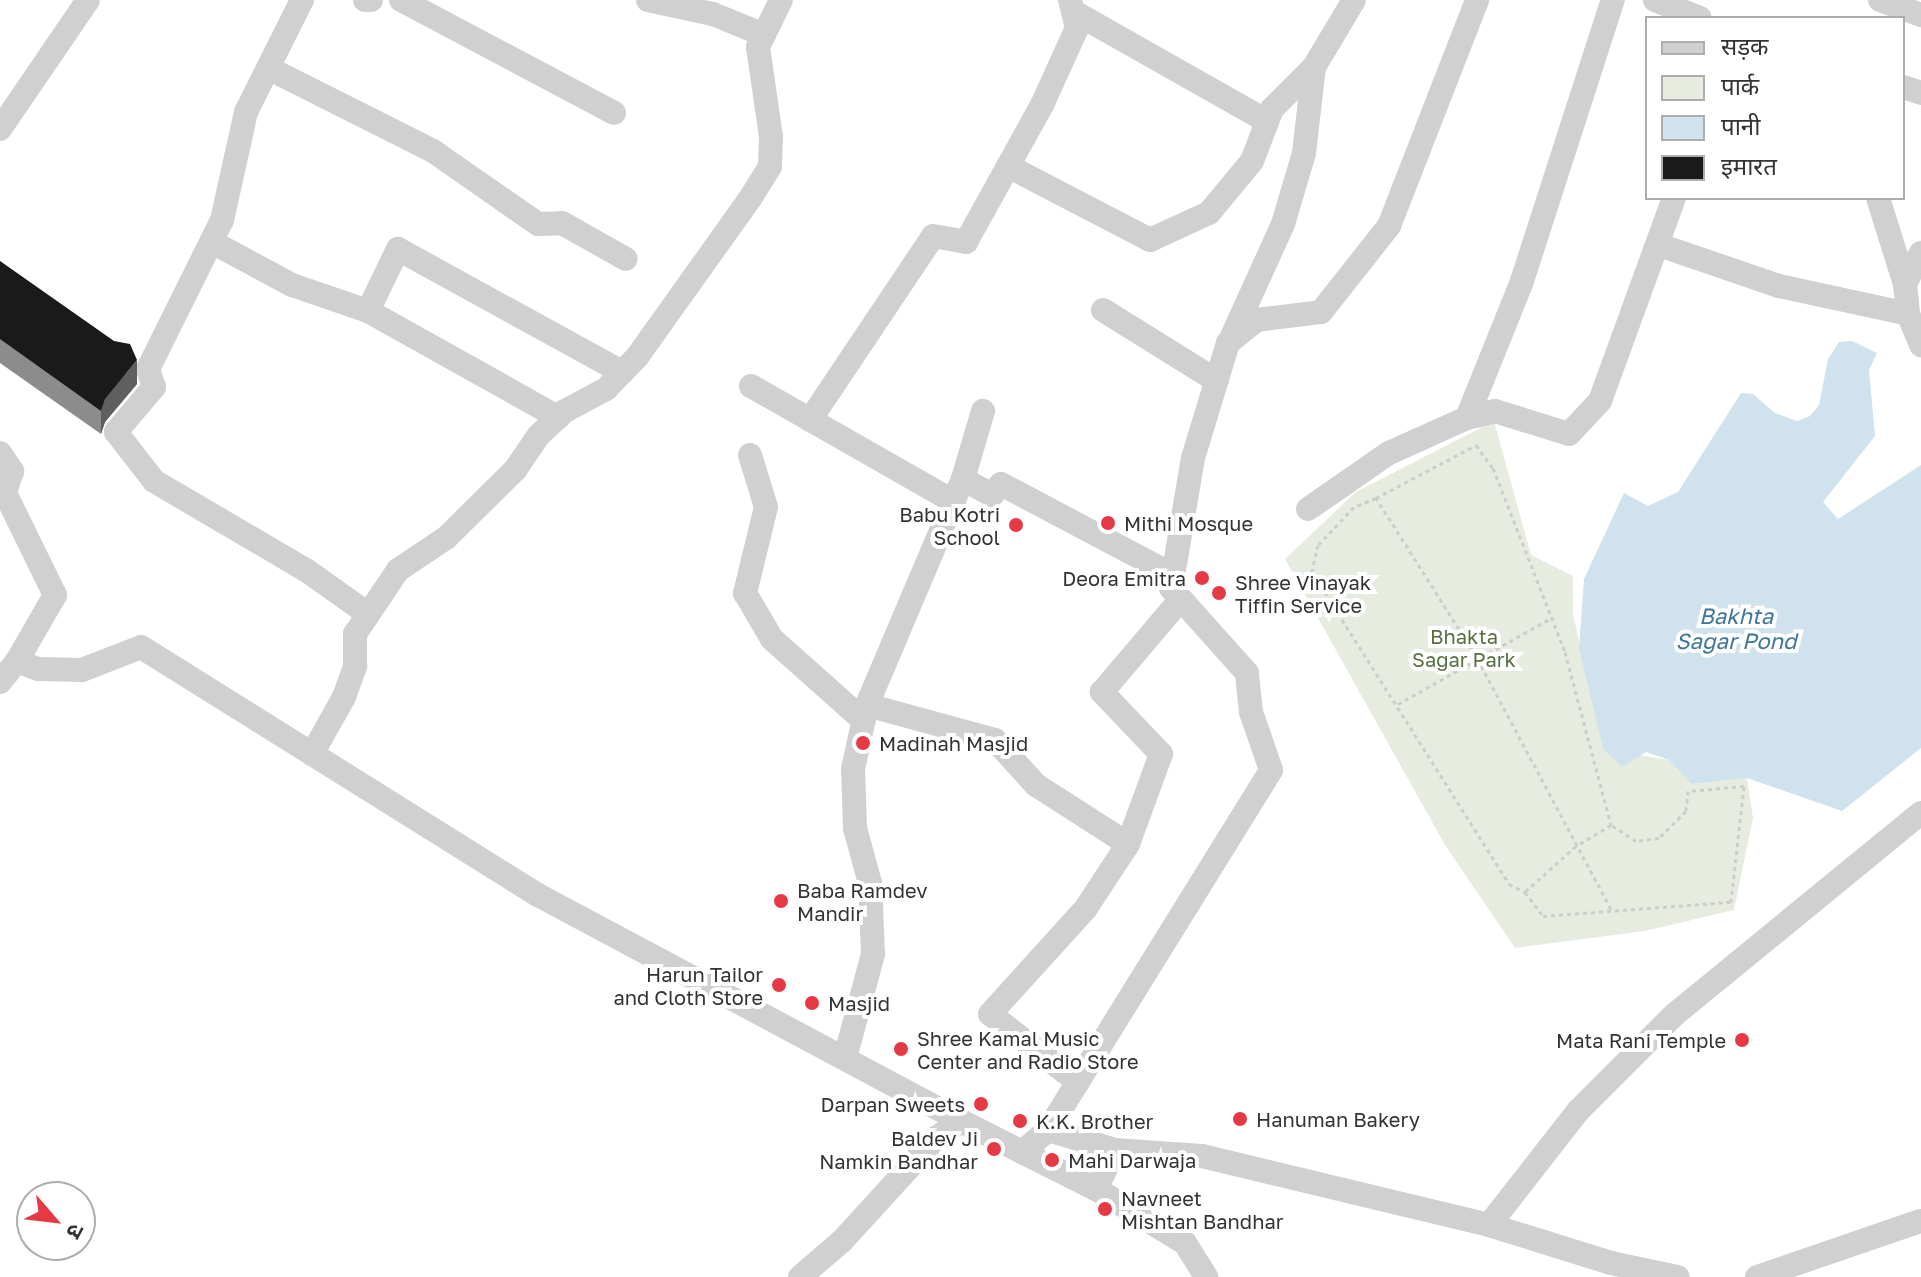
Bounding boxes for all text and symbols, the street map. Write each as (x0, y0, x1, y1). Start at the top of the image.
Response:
legend (1645, 16, 1905, 200)
text: सड़क (1721, 31, 1769, 60)
text: पार्क (1721, 71, 1759, 100)
text: पानी (1721, 111, 1760, 140)
text: इमारत (1721, 151, 1777, 180)
place label: Babu Kotri School (899, 502, 1000, 549)
place label: Mithi Mosque (1124, 511, 1253, 535)
marker: Mithi Mosque (1099, 514, 1117, 532)
marker: Babu Kotri School (1007, 516, 1025, 534)
place label: Deora Emitra (1062, 566, 1186, 590)
marker: Deora Emitra (1193, 569, 1211, 587)
place label: Shree Vinayak Tiffin Service (1235, 570, 1371, 617)
marker: Shree Vinayak Tiffin Service (1210, 584, 1228, 602)
water label: Bakhta Sagar Pond (1676, 602, 1796, 654)
park label: Bhakta Sagar Park (1412, 625, 1516, 672)
place label: Madinah Masjid (879, 731, 1028, 755)
marker: Madinah Masjid (854, 734, 872, 752)
place label: Baba Ramdev Mandir (797, 878, 927, 925)
marker: Baba Ramdev Mandir (772, 892, 790, 910)
place label: Harun Tailor and Cloth Store (613, 962, 763, 1009)
marker: Harun Tailor and Cloth Store (770, 976, 788, 994)
place label: Masjid (828, 991, 890, 1015)
marker: Masjid (803, 994, 821, 1012)
place label: Shree Kamal Music Center and Radio Store (917, 1026, 1139, 1073)
place label: Mata Rani Temple (1556, 1028, 1726, 1052)
marker: Mata Rani Temple (1733, 1031, 1751, 1049)
marker: Shree Kamal Music Center and Radio Store (892, 1040, 910, 1058)
place label: Darpan Sweets (821, 1092, 965, 1116)
marker: Darpan Sweets (972, 1095, 990, 1113)
place label: Hanuman Bakery (1256, 1107, 1420, 1131)
place label: K.K. Brother (1036, 1109, 1153, 1133)
marker: Hanuman Bakery (1231, 1110, 1249, 1128)
marker: K.K. Brother (1011, 1112, 1029, 1130)
place label: Baldev Ji Namkin Bandhar (819, 1126, 978, 1173)
marker: Baldev Ji Namkin Bandhar (985, 1140, 1003, 1158)
place label: Mahi Darwaja (1068, 1148, 1196, 1172)
marker: Mahi Darwaja (1043, 1151, 1061, 1169)
north arrow (16, 1181, 96, 1261)
place label: Navneet Mishtan Bandhar (1121, 1186, 1284, 1233)
marker: Navneet Mishtan Bandhar (1096, 1200, 1114, 1218)
text: उ (61, 1220, 91, 1244)

